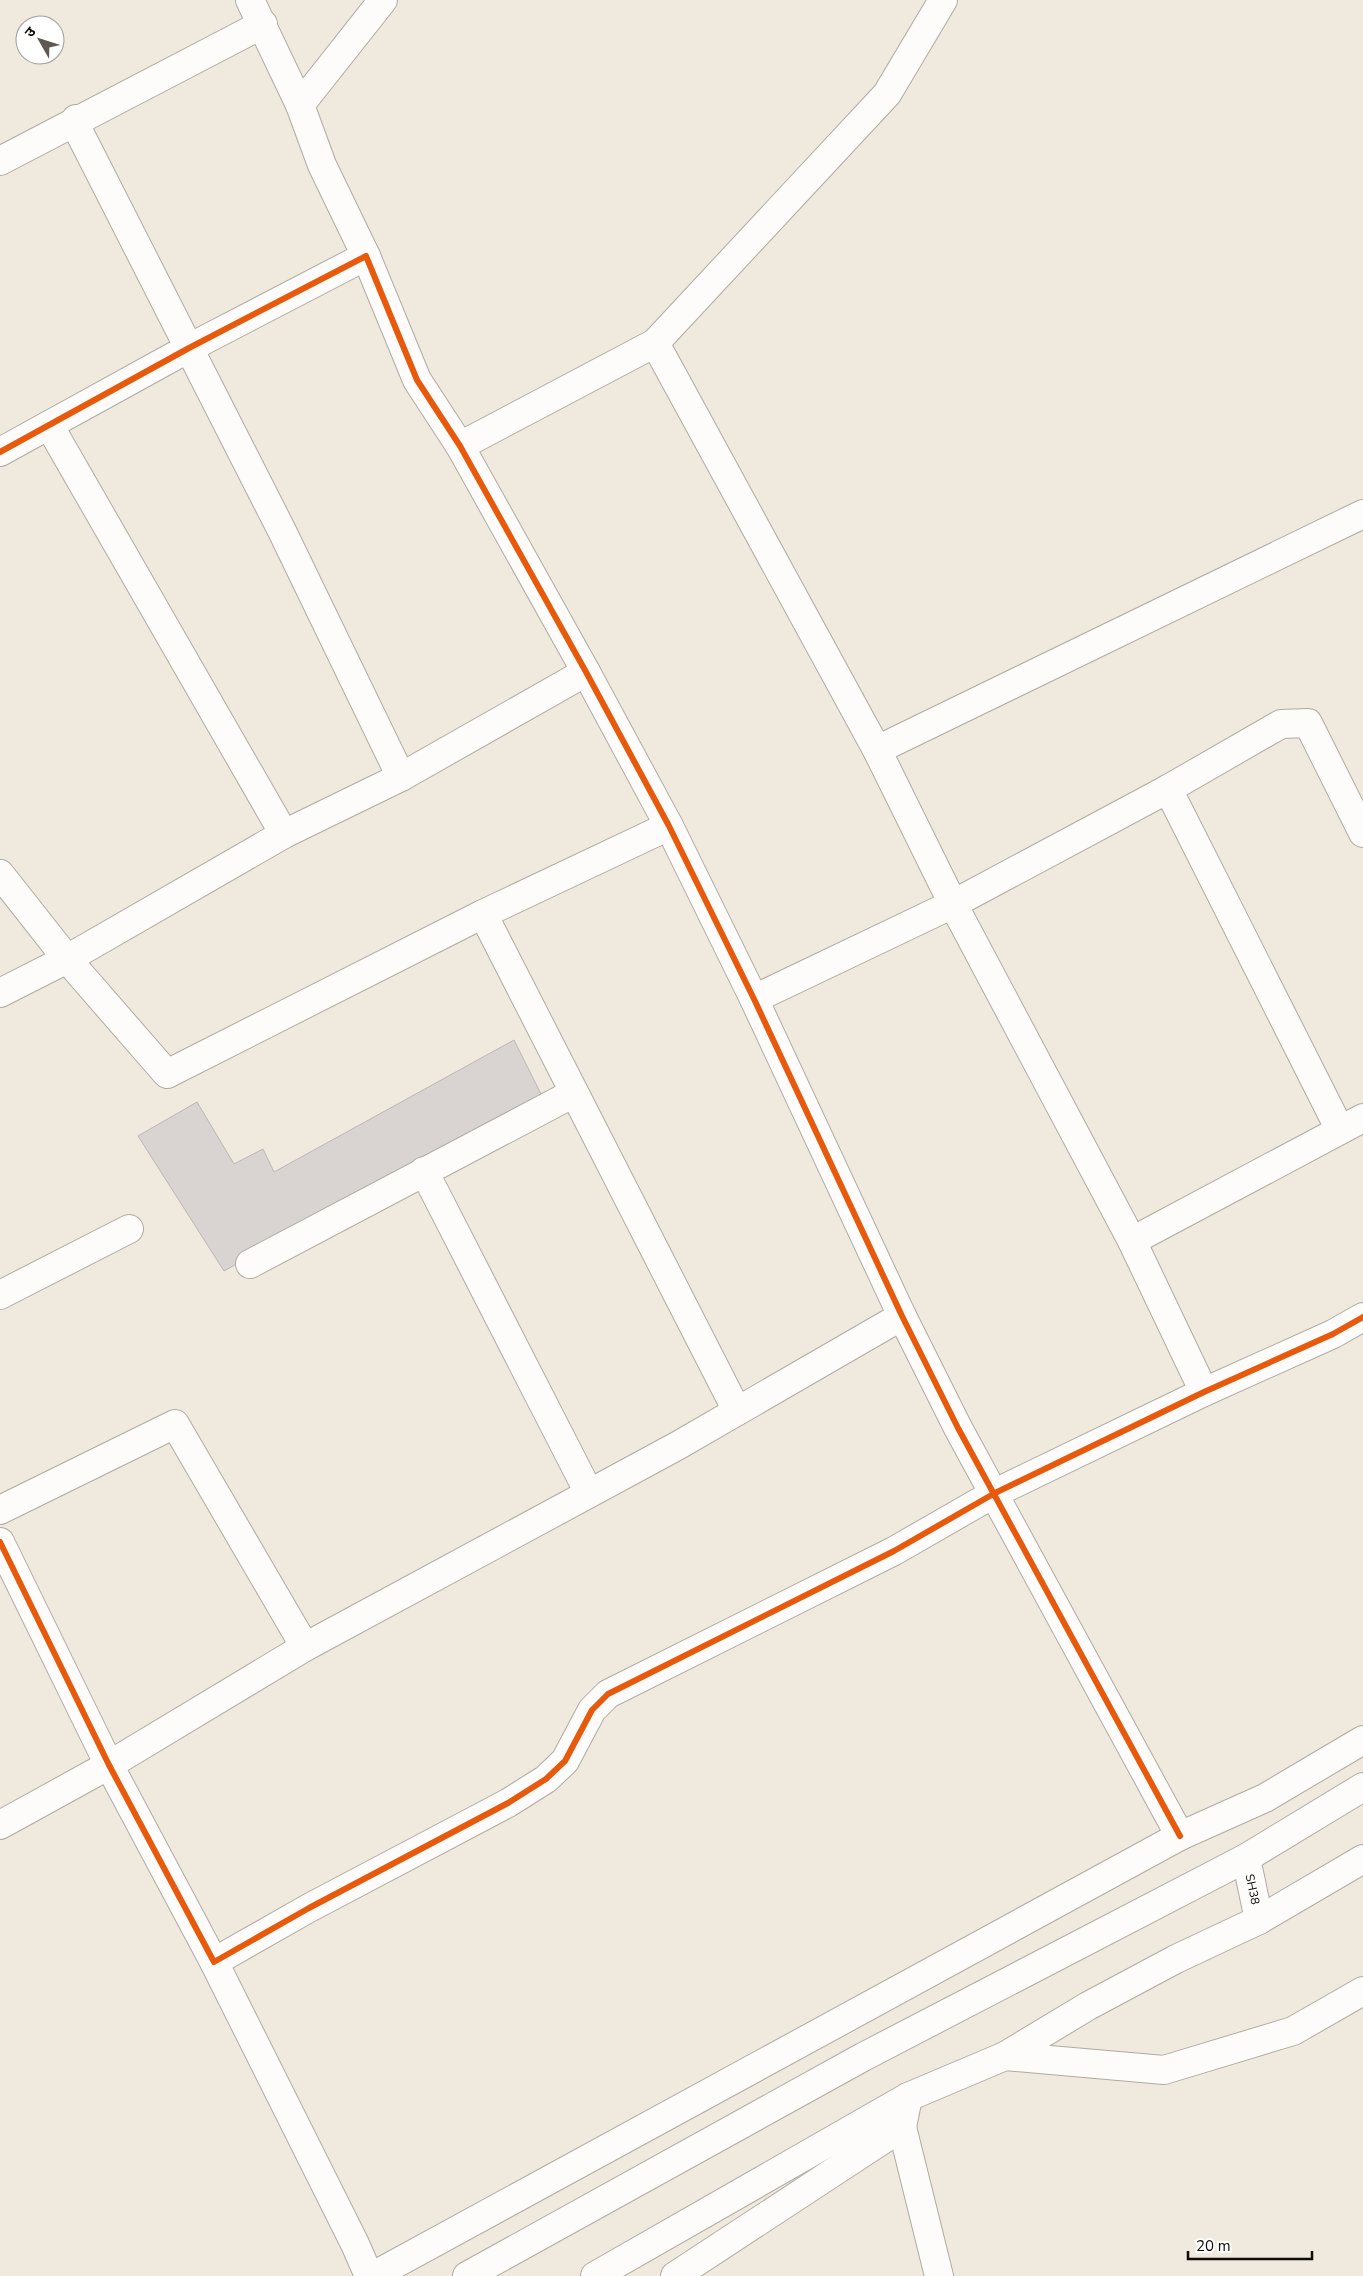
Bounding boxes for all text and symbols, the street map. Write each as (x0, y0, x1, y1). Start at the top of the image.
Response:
north arrow (15, 15, 65, 65)
text: उ (20, 22, 41, 41)
street label: SH38 (1242, 1873, 1264, 1906)
scale bar (1188, 2228, 1312, 2260)
text: 20 m (1196, 2236, 1231, 2256)

